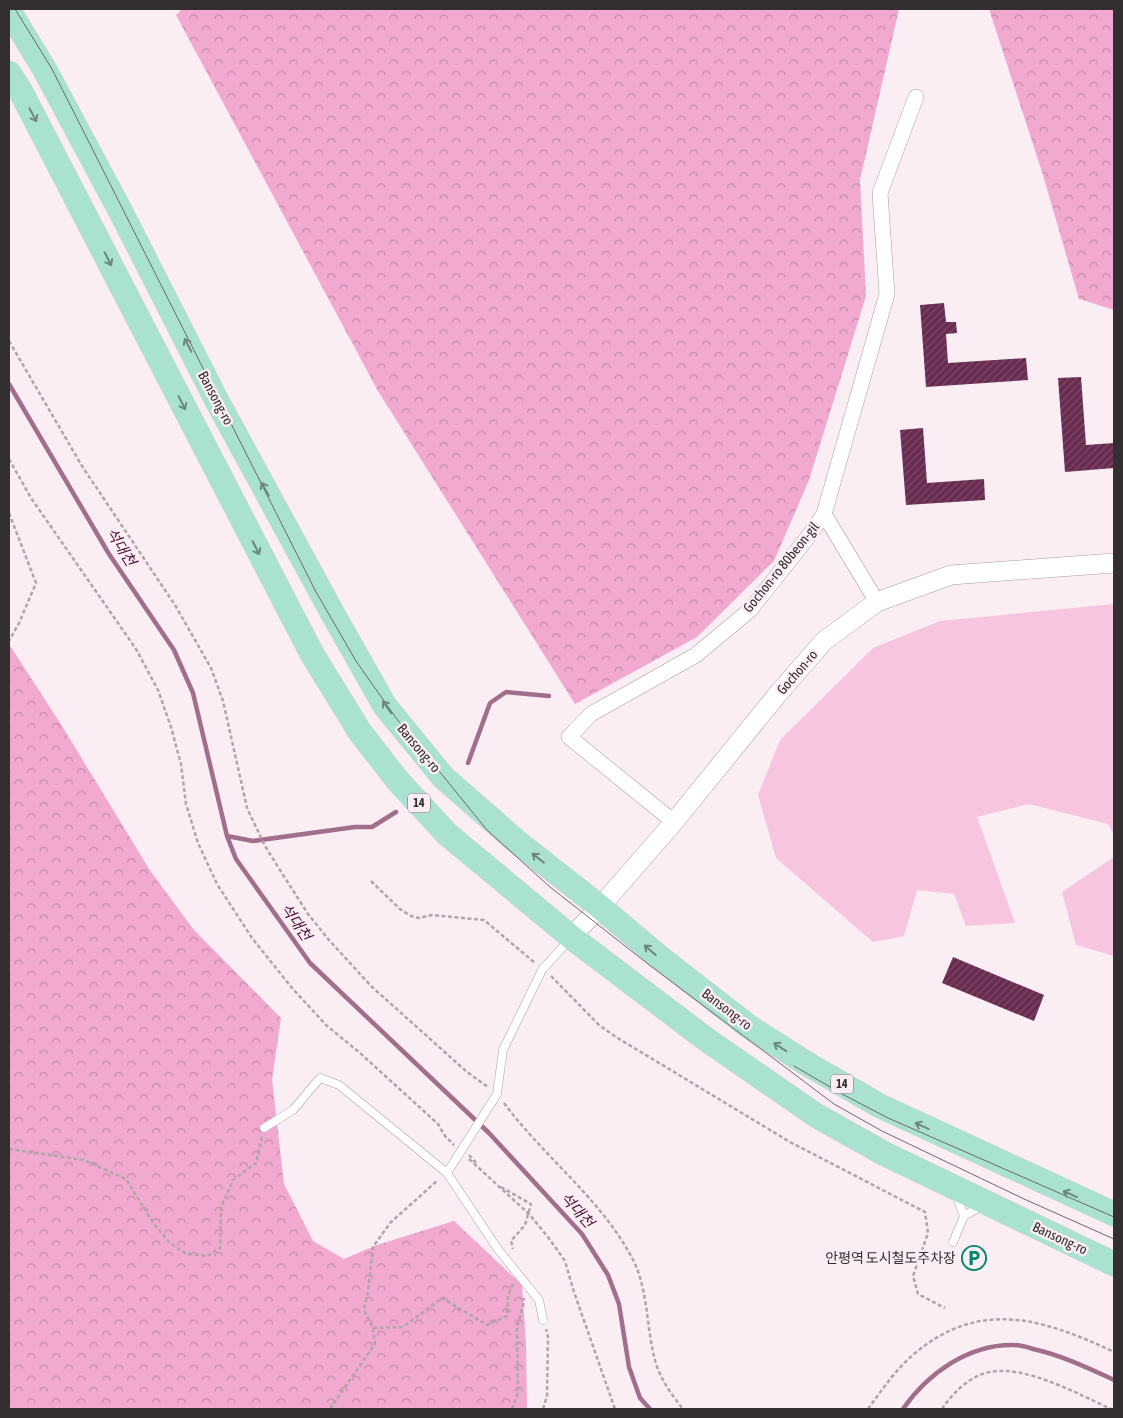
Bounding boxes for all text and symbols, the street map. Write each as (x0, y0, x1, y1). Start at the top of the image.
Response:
one-way arrow (29, 107, 38, 122)
one-way arrow (104, 251, 113, 266)
one-way arrow (183, 338, 193, 353)
street label: Bansong-ro (195, 368, 237, 428)
one-way arrow (177, 396, 187, 411)
one-way arrow (259, 482, 269, 496)
street label: Gochon-ro 80beon-gil (740, 518, 822, 615)
water label: 석대천 (103, 525, 141, 571)
one-way arrow (252, 540, 261, 555)
street label: Gochon-ro (773, 647, 821, 697)
one-way arrow (382, 700, 392, 714)
street label: Bansong-ro (394, 720, 444, 776)
road number: 14 (408, 794, 430, 812)
one-way arrow (532, 853, 545, 864)
water label: 석대천 (278, 900, 317, 945)
one-way arrow (644, 944, 657, 956)
street label: Bansong-ro (699, 985, 755, 1033)
one-way arrow (774, 1042, 788, 1052)
road number: 14 (831, 1074, 853, 1094)
one-way arrow (915, 1120, 930, 1130)
water label: 석대천 (557, 1189, 599, 1232)
one-way arrow (1063, 1189, 1078, 1198)
street label: Bansong-ro (1030, 1218, 1090, 1258)
parking icon: 안평역 도시철도주차장 (961, 1245, 987, 1271)
place label: 안평역 도시철도주차장 (825, 1250, 956, 1266)

